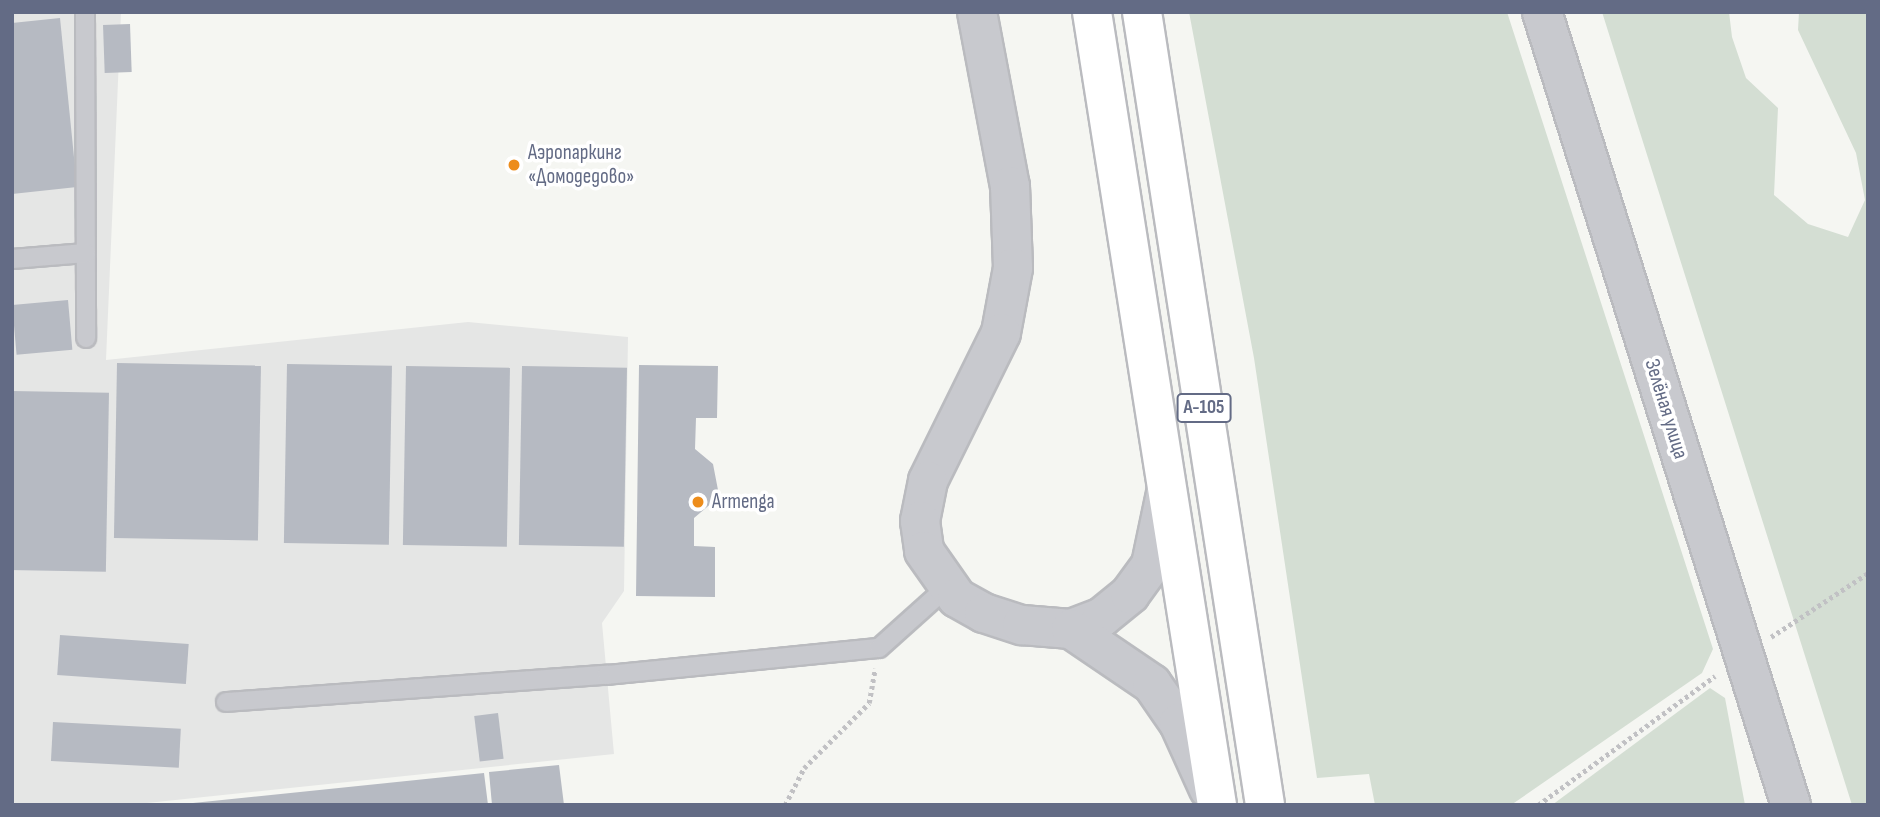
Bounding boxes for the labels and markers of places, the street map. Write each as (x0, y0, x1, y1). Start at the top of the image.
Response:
place label: Аэропаркинг «Домодедово» (528, 140, 634, 190)
marker: Аэропаркинг «Домодедово» (506, 157, 522, 173)
place label: Armenga (712, 489, 775, 515)
marker: Armenga (690, 494, 706, 510)

